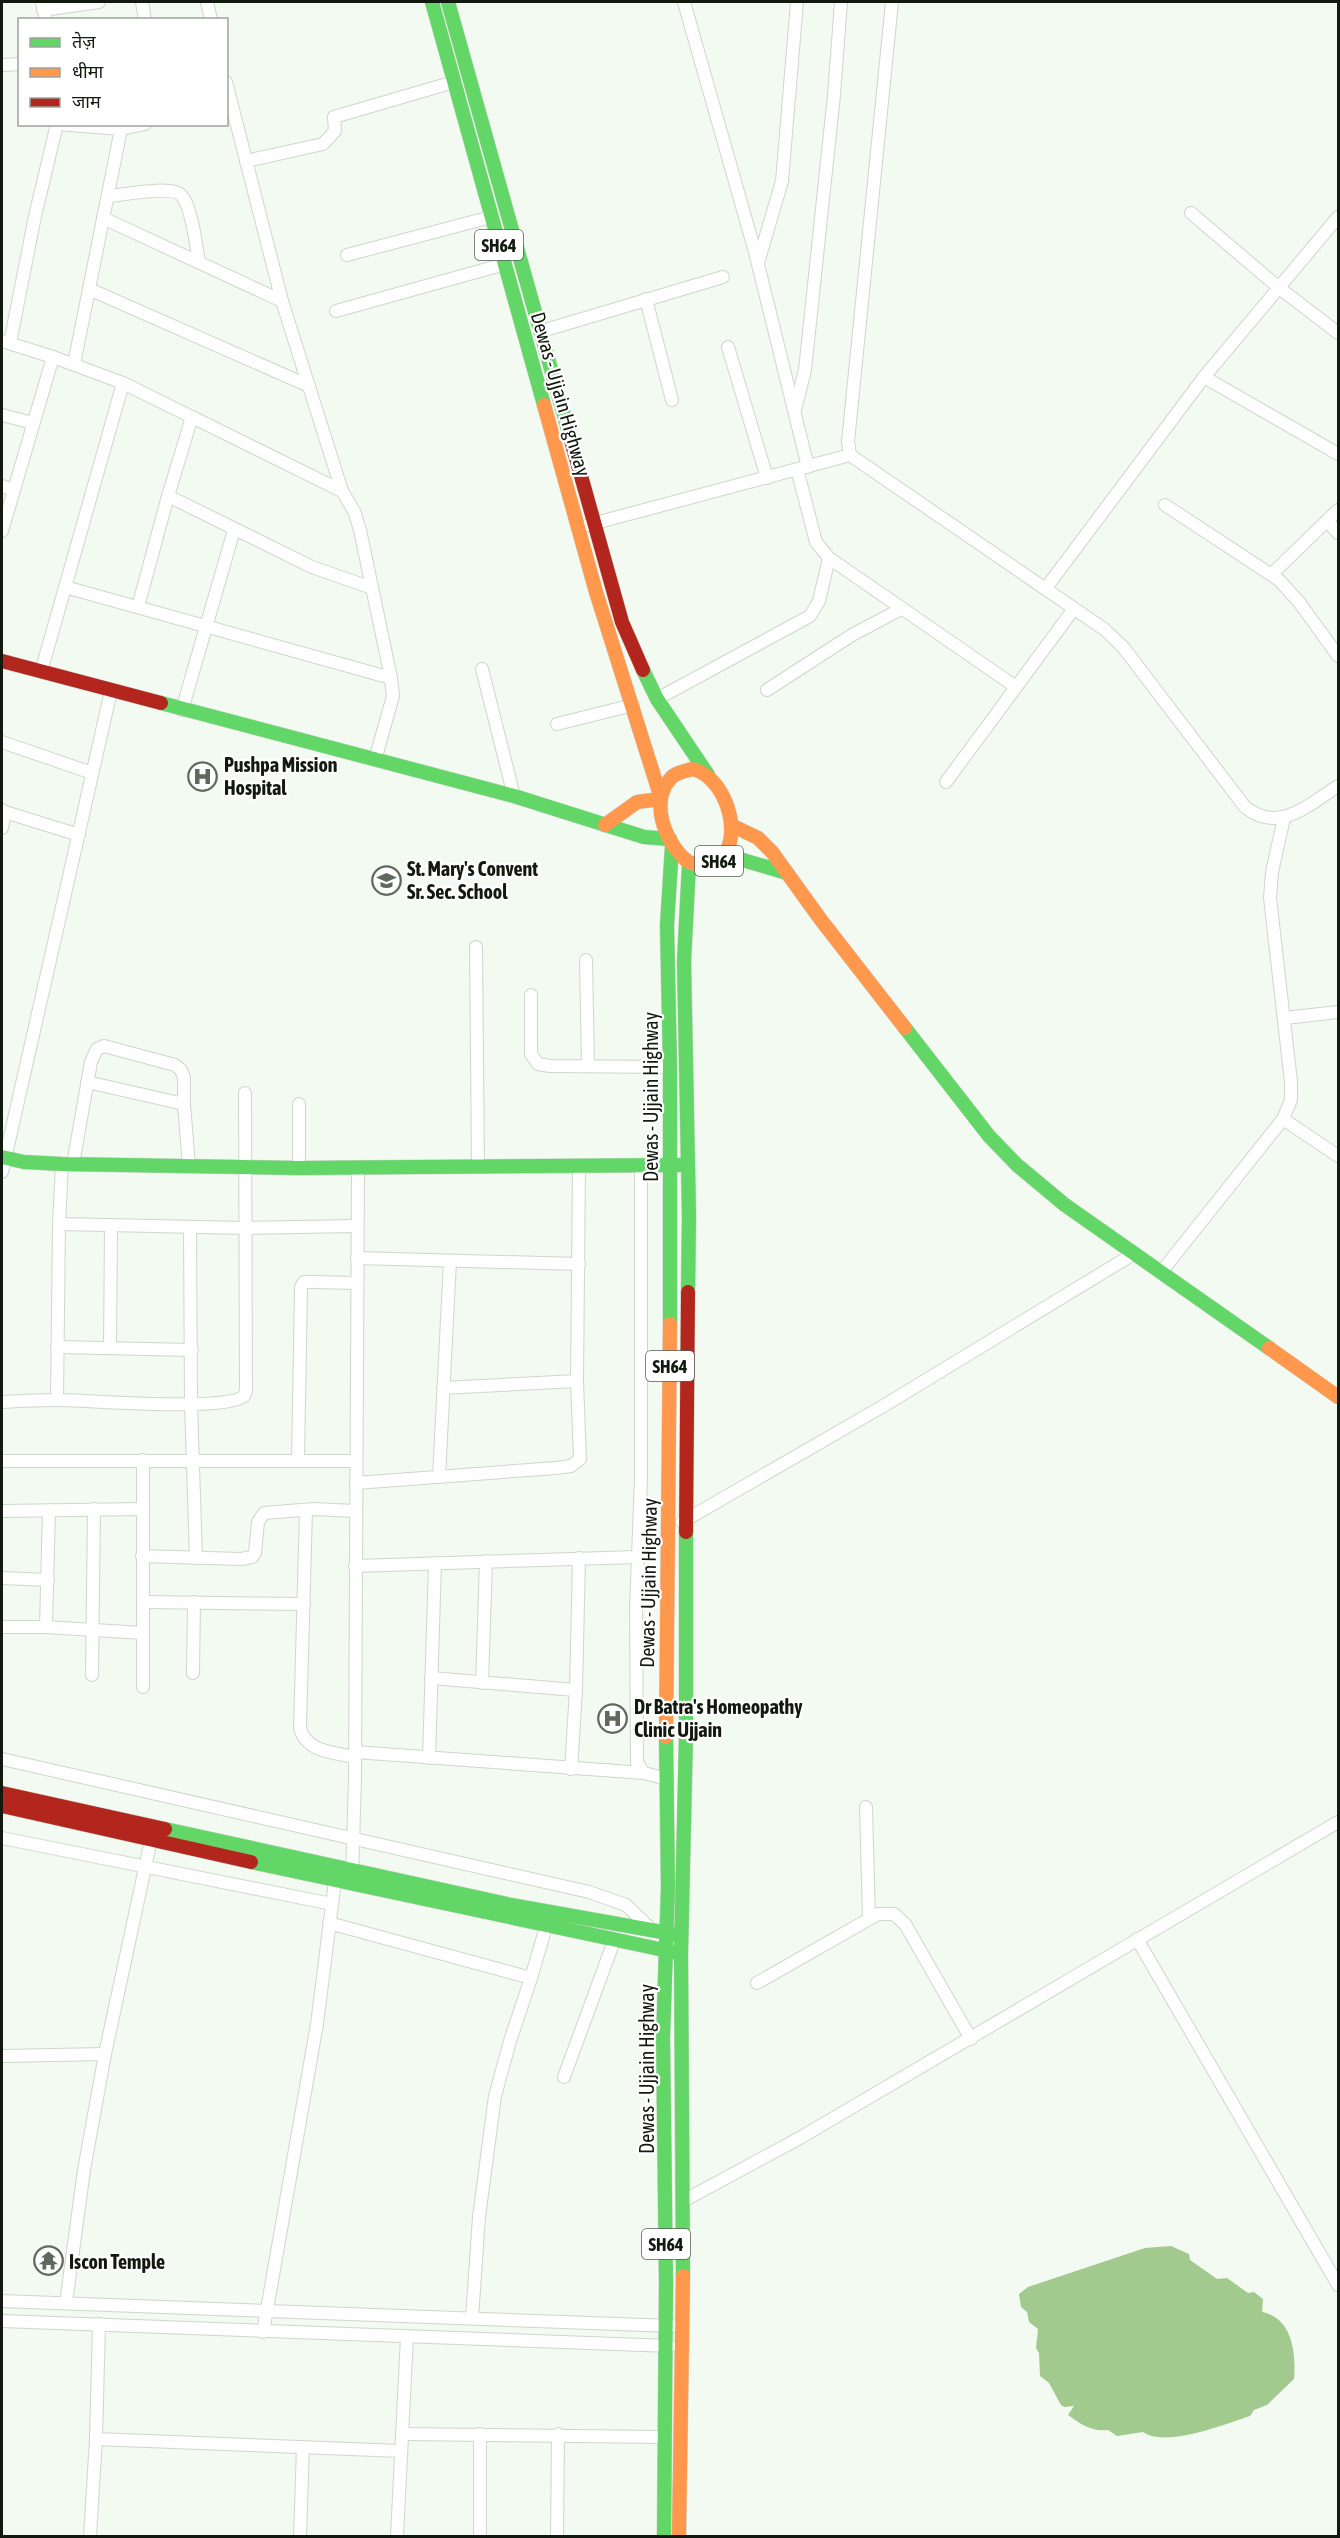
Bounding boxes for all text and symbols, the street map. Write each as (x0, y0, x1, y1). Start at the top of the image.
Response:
legend (18, 18, 228, 126)
text: तेज़ (72, 31, 96, 52)
text: धीमा (72, 61, 103, 82)
text: जाम (72, 91, 102, 112)
road number: SH64 (475, 230, 523, 260)
street label: Dewas - Ujjain Highway (527, 309, 595, 479)
place label: Pushpa Mission Hospital (224, 753, 338, 799)
hospital icon: Pushpa Mission Hospital (187, 760, 219, 792)
road number: SH64 (695, 846, 743, 876)
place label: St. Mary's Convent Sr. Sec. School (407, 857, 538, 903)
school or university icon: St. Mary's Convent Sr. Sec. School (370, 864, 402, 896)
street label: Dewas - Ujjain Highway (639, 1012, 662, 1182)
road number: SH64 (646, 1351, 694, 1381)
street label: Dewas - Ujjain Highway (635, 1498, 661, 1668)
place label: Dr Batra's Homeopathy Clinic Ujjain (634, 1695, 803, 1741)
hospital icon: Dr Batra's Homeopathy Clinic Ujjain (597, 1702, 629, 1734)
street label: Dewas - Ujjain Highway (635, 1984, 658, 2154)
road number: SH64 (642, 2229, 690, 2259)
temple icon: Iscon Temple (32, 2245, 64, 2277)
place label: Iscon Temple (69, 2250, 165, 2273)

